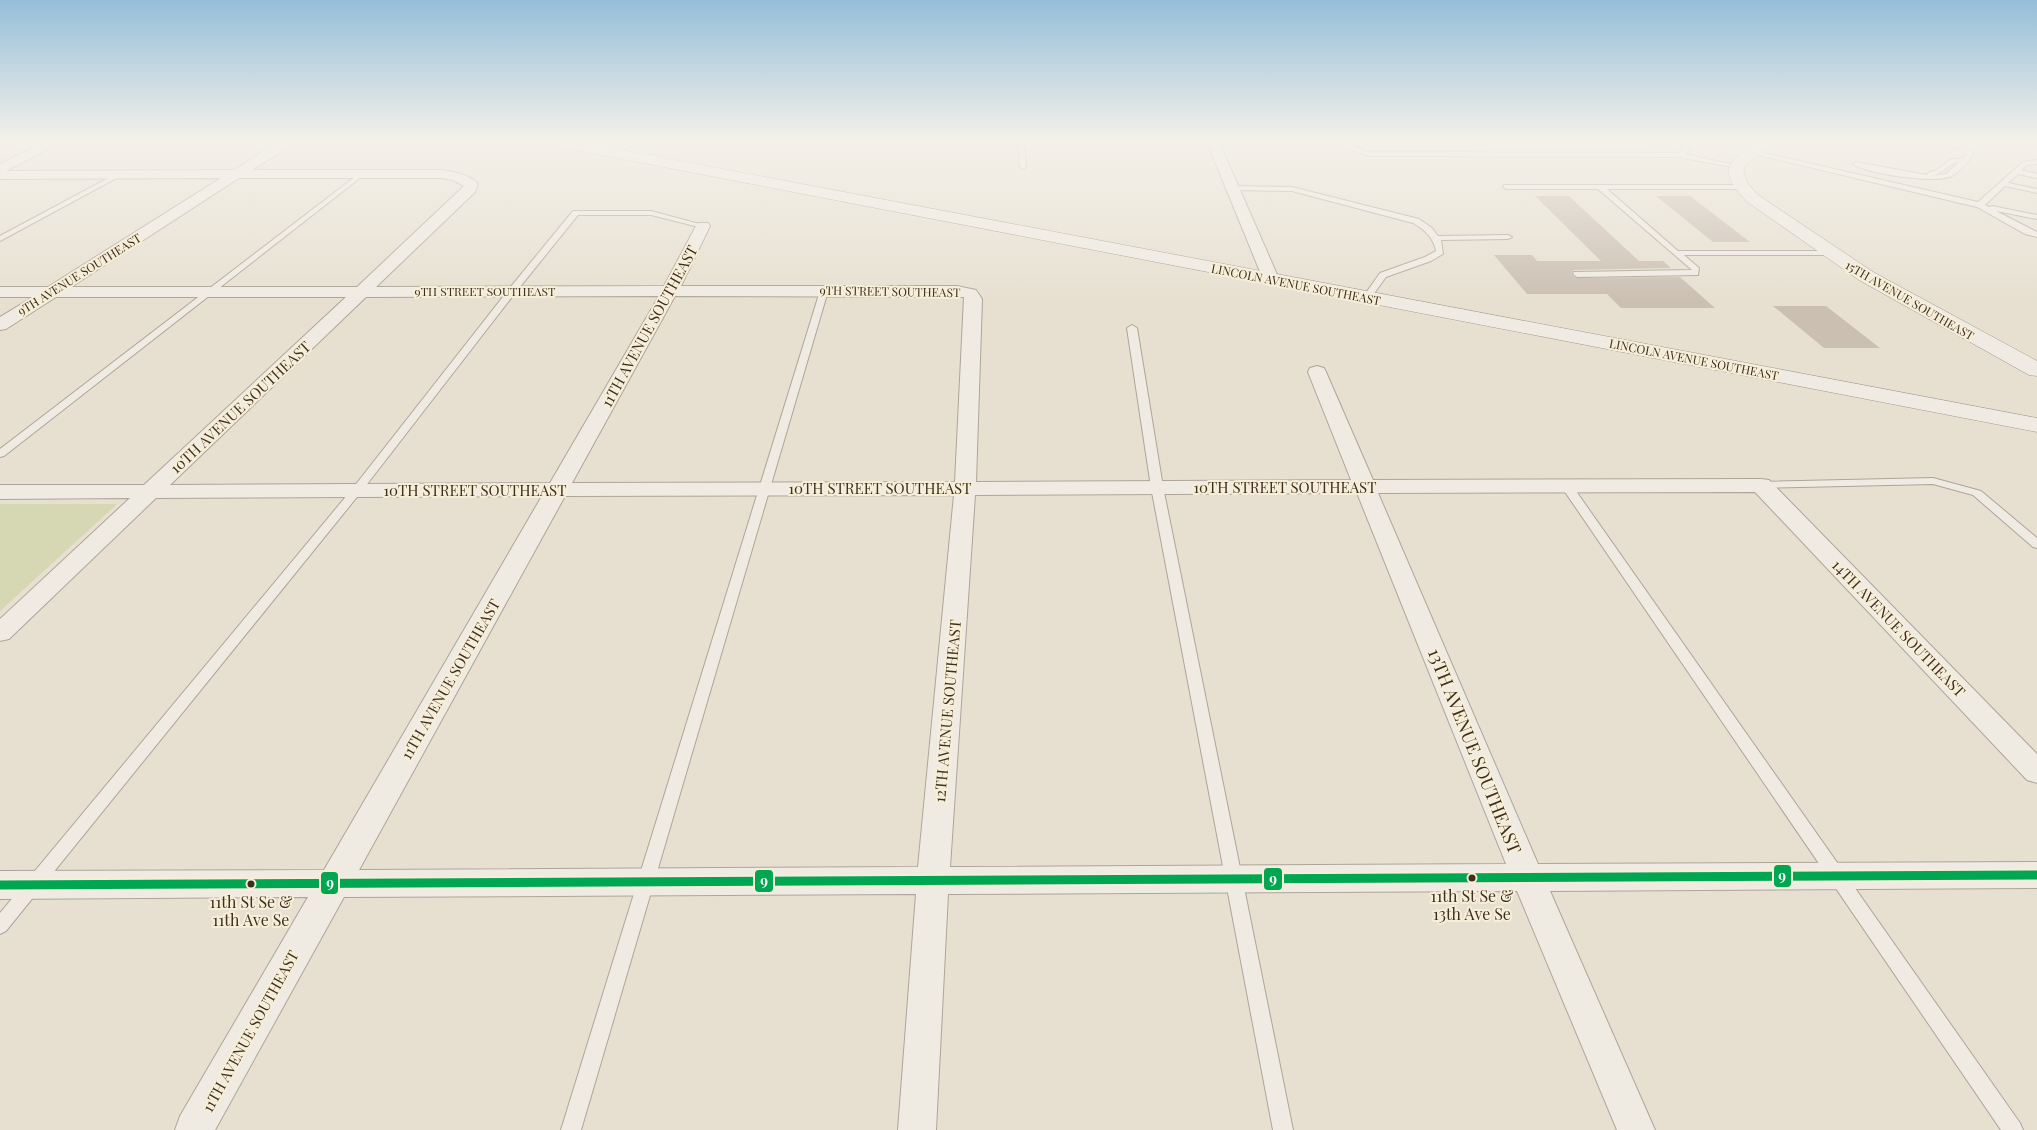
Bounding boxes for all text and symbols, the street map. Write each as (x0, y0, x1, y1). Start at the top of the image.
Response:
street label: 9TH AVENUE SOUTHEAST (14, 229, 144, 319)
street label: 11TH AVENUE SOUTHEAST (596, 242, 702, 410)
street label: 15TH AVENUE SOUTHEAST (1843, 257, 1978, 344)
street label: LINCOLN AVENUE SOUTHEAST (1210, 260, 1383, 308)
street label: 9TH STREET SOUTHEAST (819, 282, 961, 300)
street label: 9TH STREET SOUTHEAST (415, 283, 556, 299)
street label: LINCOLN AVENUE SOUTHEAST (1608, 335, 1781, 383)
street label: 10TH AVENUE SOUTHEAST (165, 336, 315, 478)
street label: 10TH STREET SOUTHEAST (1193, 477, 1377, 497)
street label: 10TH STREET SOUTHEAST (788, 478, 972, 498)
street label: 10TH STREET SOUTHEAST (383, 480, 567, 500)
street label: 14TH AVENUE SOUTHEAST (1828, 555, 1970, 701)
street label: 11TH AVENUE SOUTHEAST (396, 595, 504, 763)
street label: 12TH AVENUE SOUTHEAST (929, 619, 965, 803)
street label: 13TH AVENUE SOUTHEAST (1423, 645, 1527, 857)
line badge: 9 (1773, 864, 1792, 888)
text: 9 (1778, 866, 1786, 885)
line badge: 9 (1263, 867, 1283, 891)
line badge: 9 (754, 869, 774, 893)
text: 9 (1269, 869, 1277, 888)
line badge: 9 (320, 871, 339, 895)
text: 9 (760, 871, 768, 890)
text: 9 (326, 873, 334, 892)
marker: 11th St Se & 13th Ave Se (1467, 873, 1477, 883)
marker: 11th St Se & 11th Ave Se (246, 879, 256, 889)
place label: 11th St Se & 13th Ave Se (1430, 885, 1514, 924)
place label: 11th St Se & 11th Ave Se (209, 891, 293, 930)
street label: 11TH AVENUE SOUTHEAST (197, 947, 303, 1115)

